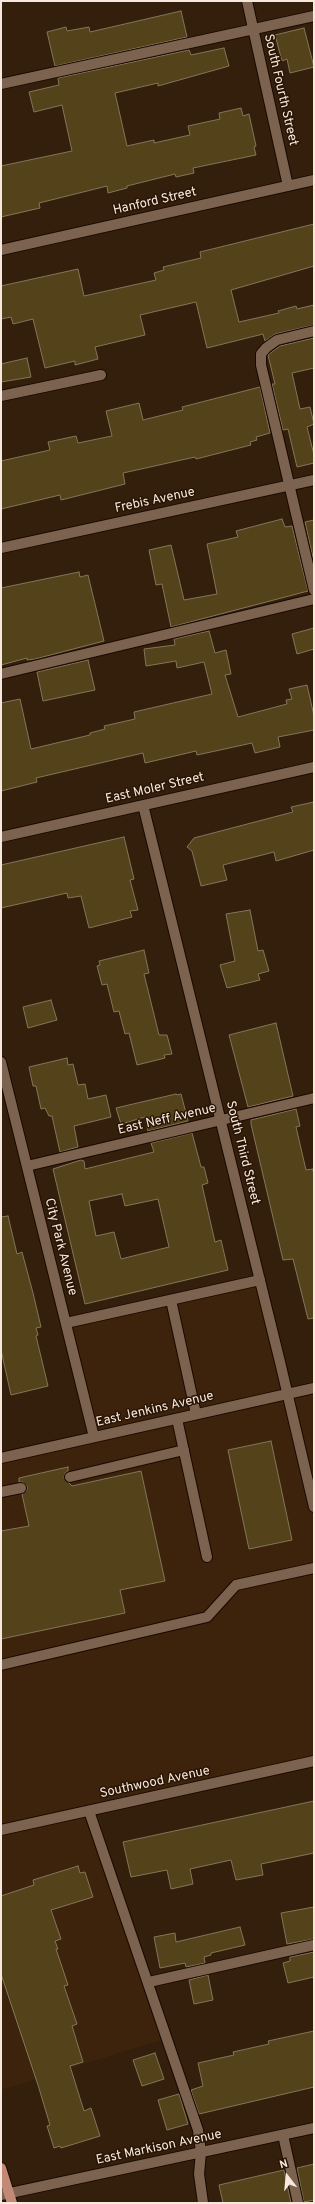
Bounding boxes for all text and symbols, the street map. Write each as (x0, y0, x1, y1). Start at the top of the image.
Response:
street label: South Fourth Street (260, 33, 300, 147)
street label: Hanford Street (112, 185, 198, 219)
street label: Frebis Avenue (114, 485, 196, 517)
street label: East Moler Street (104, 770, 206, 808)
street label: South Third Street (222, 1100, 262, 1206)
street label: East Neff Avenue (117, 1101, 217, 1139)
street label: City Park Avenue (40, 1197, 80, 1297)
street label: East Jenkins Avenue (95, 1389, 215, 1431)
street label: Southwood Avenue (99, 1764, 211, 1802)
street label: East Markison Avenue (95, 2127, 223, 2169)
north arrow (267, 2156, 307, 2196)
text: N (278, 2157, 289, 2172)

